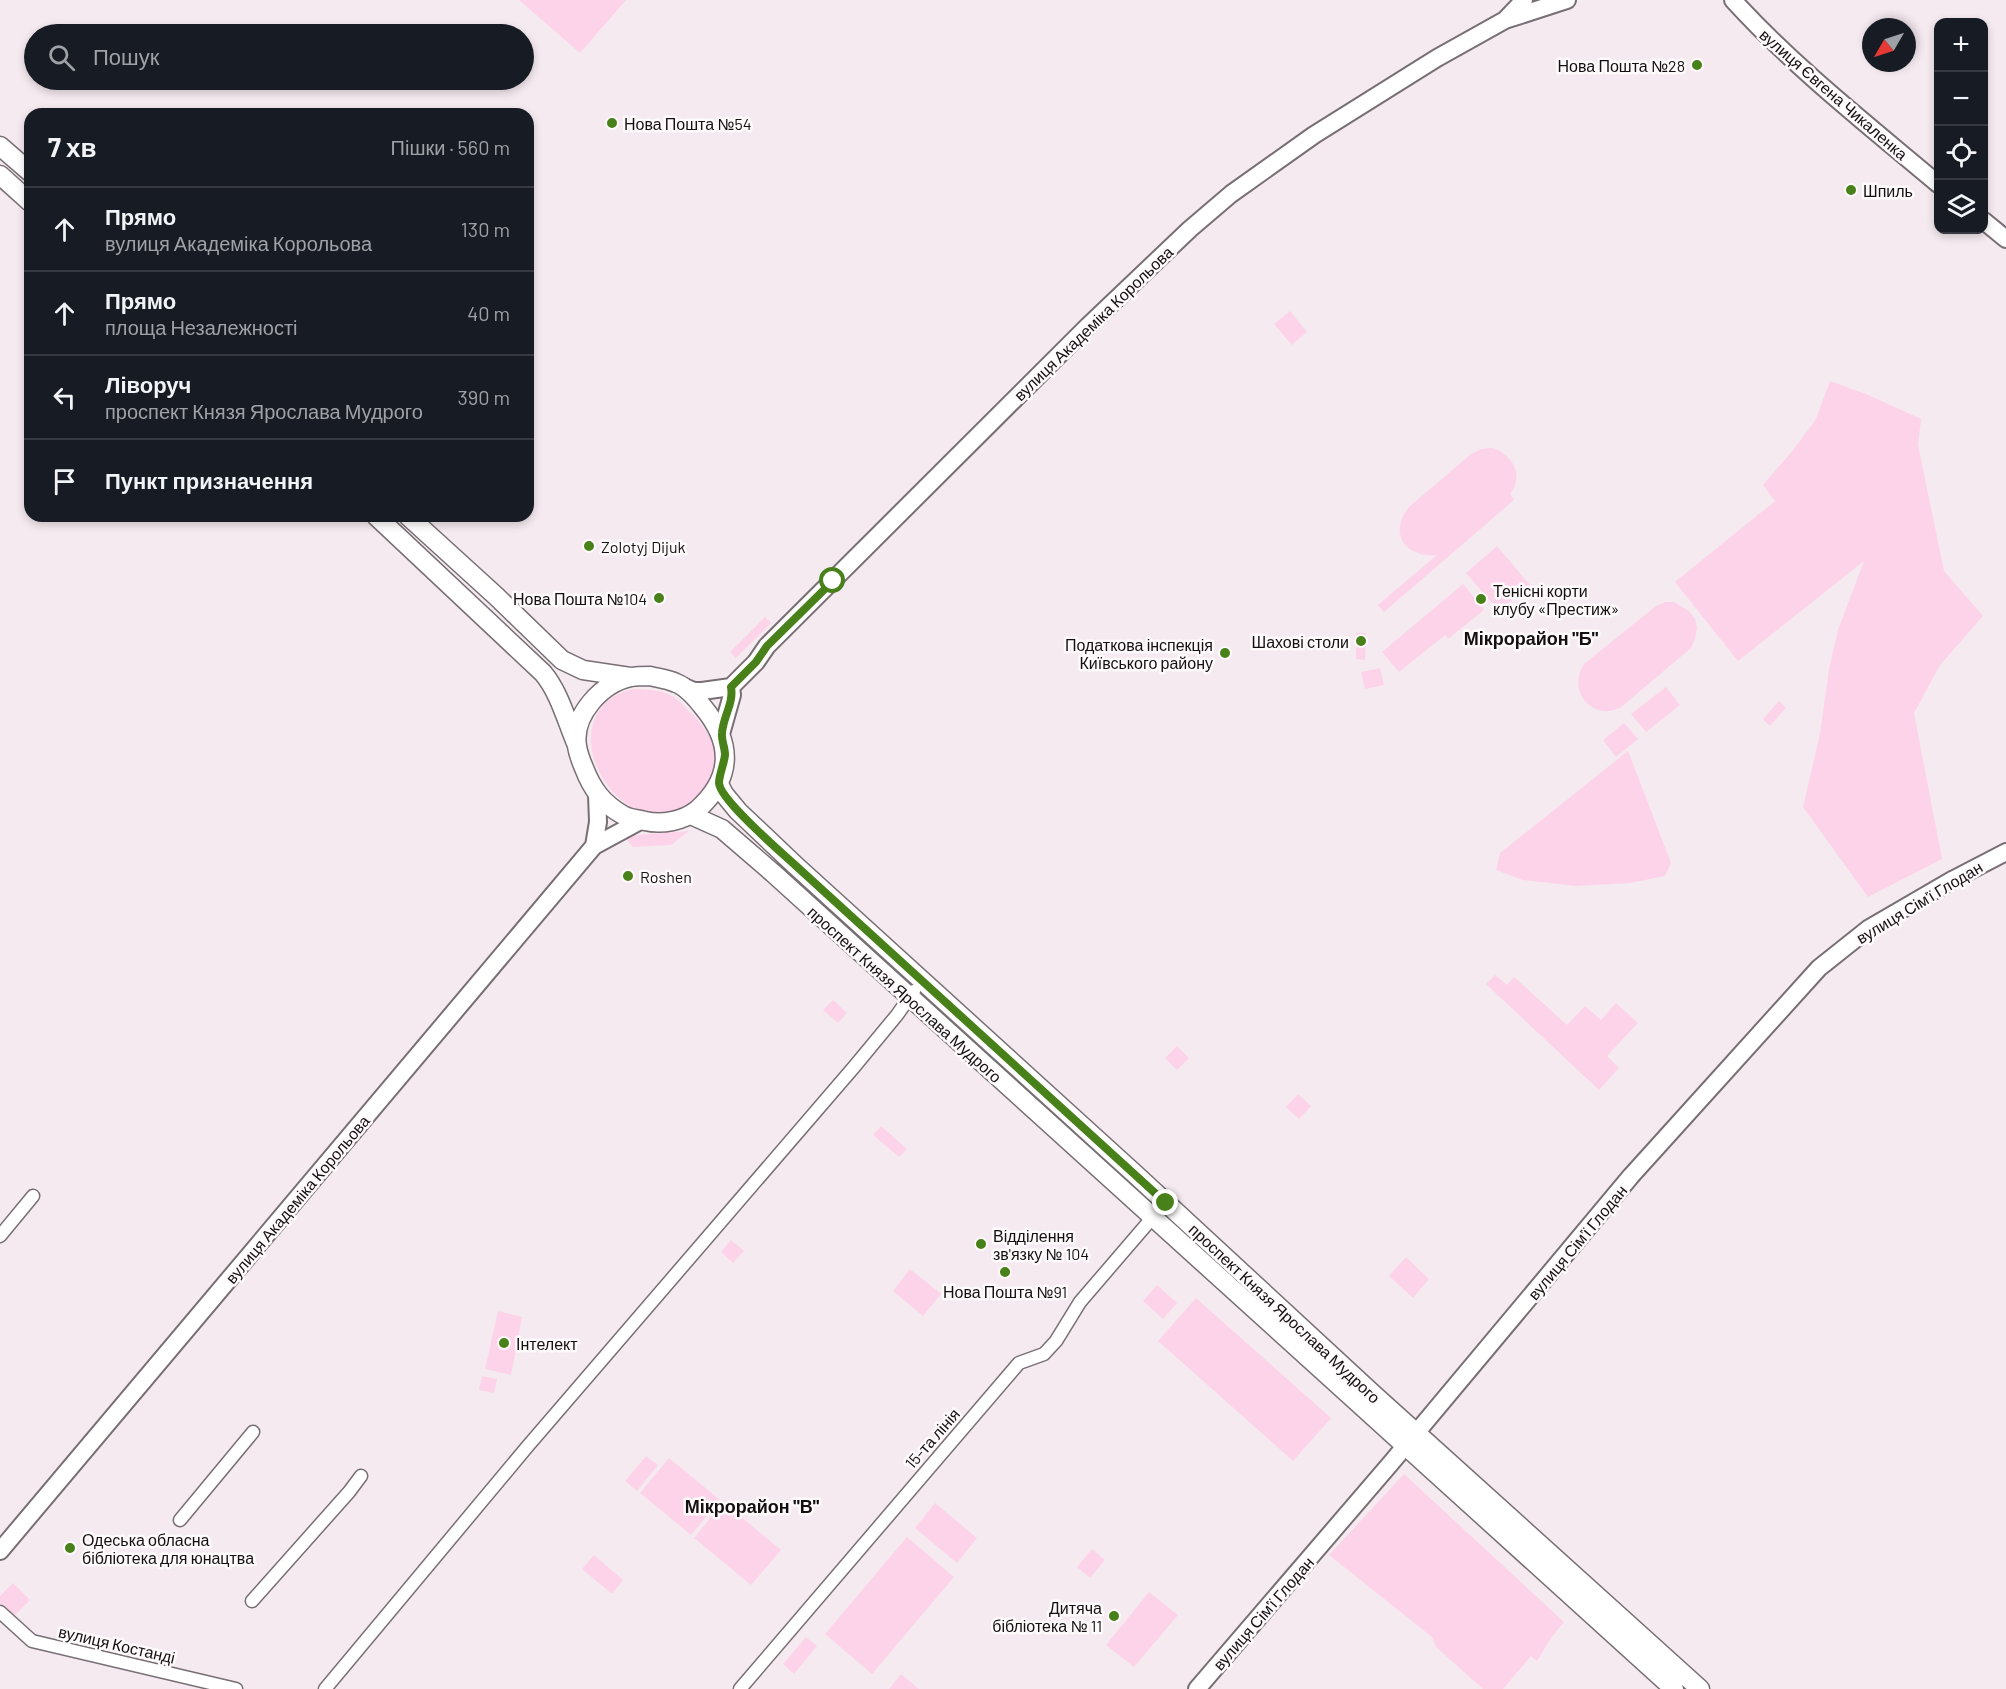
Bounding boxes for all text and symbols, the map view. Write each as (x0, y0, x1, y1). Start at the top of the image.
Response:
north arrow (1862, 18, 1916, 72)
map controls (1934, 18, 1988, 234)
button: + (1934, 18, 1988, 72)
search box (24, 24, 534, 90)
street label: вулиця Євгена Чикаленка (1756, 25, 1912, 163)
icon: search (45, 41, 78, 74)
text: Пошук (93, 43, 159, 69)
place label: Нова Пошта №28 (1558, 56, 1685, 75)
marker: Нова Пошта №28 (1690, 58, 1704, 72)
button: − (1934, 72, 1988, 126)
place label: Нова Пошта №54 (624, 114, 752, 133)
marker: Нова Пошта №54 (605, 116, 619, 130)
button: locate (1934, 126, 1988, 180)
text: 7 хв (48, 131, 97, 162)
text: Пішки · 560 m (391, 135, 510, 159)
button: layers (1934, 180, 1988, 234)
place label: Шпиль (1863, 181, 1913, 200)
marker: Шпиль (1844, 183, 1858, 197)
text: Прямо (105, 203, 176, 229)
icon: ahead (48, 213, 81, 246)
text: 130 m (461, 217, 510, 241)
text: вулиця Академіка Корольова (105, 231, 372, 255)
street label: вулиця Академіка Корольова (1010, 242, 1177, 404)
text: Прямо (105, 287, 176, 313)
icon: ahead (48, 297, 81, 330)
text: 40 m (467, 301, 510, 325)
text: площа Незалежності (105, 315, 298, 339)
text: Ліворуч (105, 371, 191, 397)
icon: left (48, 381, 81, 414)
text: 390 m (457, 385, 510, 409)
text: проспект Князя Ярослава Мудрого (105, 399, 423, 423)
icon: arrive (48, 465, 81, 498)
text: Пункт призначення (105, 467, 313, 493)
place label: Zolotyj Dijuk (601, 537, 686, 556)
marker: Zolotyj Dijuk (582, 539, 596, 553)
route start (819, 567, 845, 593)
place label: Тенісні корти клубу «Престиж» (1493, 581, 1619, 618)
place label: Нова Пошта №104 (513, 589, 647, 608)
marker: Нова Пошта №104 (652, 591, 666, 605)
marker: Тенісні корти клубу «Престиж» (1474, 592, 1488, 606)
district label: Мікрорайон "Б" (1464, 627, 1599, 649)
place label: Шахові столи (1251, 632, 1349, 651)
marker: Шахові столи (1354, 634, 1368, 648)
place label: Податкова інспекція Київського району (1065, 635, 1213, 672)
marker: Податкова інспекція Київського району (1218, 646, 1232, 660)
street label: вулиця Сім'ї Глодан (1852, 857, 1986, 947)
place label: Roshen (640, 867, 692, 886)
marker: Roshen (621, 869, 635, 883)
street label: проспект Князя Ярослава Мудрого (804, 902, 1006, 1086)
street label: вулиця Академіка Корольова (221, 1111, 373, 1287)
street label: вулиця Сім'ї Глодан (1523, 1181, 1631, 1303)
route end (1152, 1189, 1178, 1215)
street label: проспект Князя Ярослава Мудрого (1186, 1219, 1385, 1407)
place label: Відділення зв'язку № 104 (993, 1226, 1089, 1263)
marker: Відділення зв'язку № 104 (974, 1237, 988, 1251)
marker: Нова Пошта №91 (998, 1265, 1012, 1279)
place label: Нова Пошта №91 (943, 1282, 1067, 1301)
place label: Інтелект (516, 1334, 578, 1353)
marker: Інтелект (497, 1336, 511, 1350)
street label: 15-та лінія (901, 1404, 963, 1472)
district label: Мікрорайон "В" (685, 1495, 820, 1517)
place label: Одеська обласна бібліотека для юнацтва (82, 1530, 254, 1567)
marker: Одеська обласна бібліотека для юнацтва (63, 1541, 77, 1555)
street label: вулиця Сім'ї Глодан (1209, 1552, 1317, 1674)
place label: Дитяча бібліотека № 11 (992, 1598, 1102, 1635)
marker: Дитяча бібліотека № 11 (1107, 1609, 1121, 1623)
street label: вулиця Костанді (57, 1621, 177, 1667)

